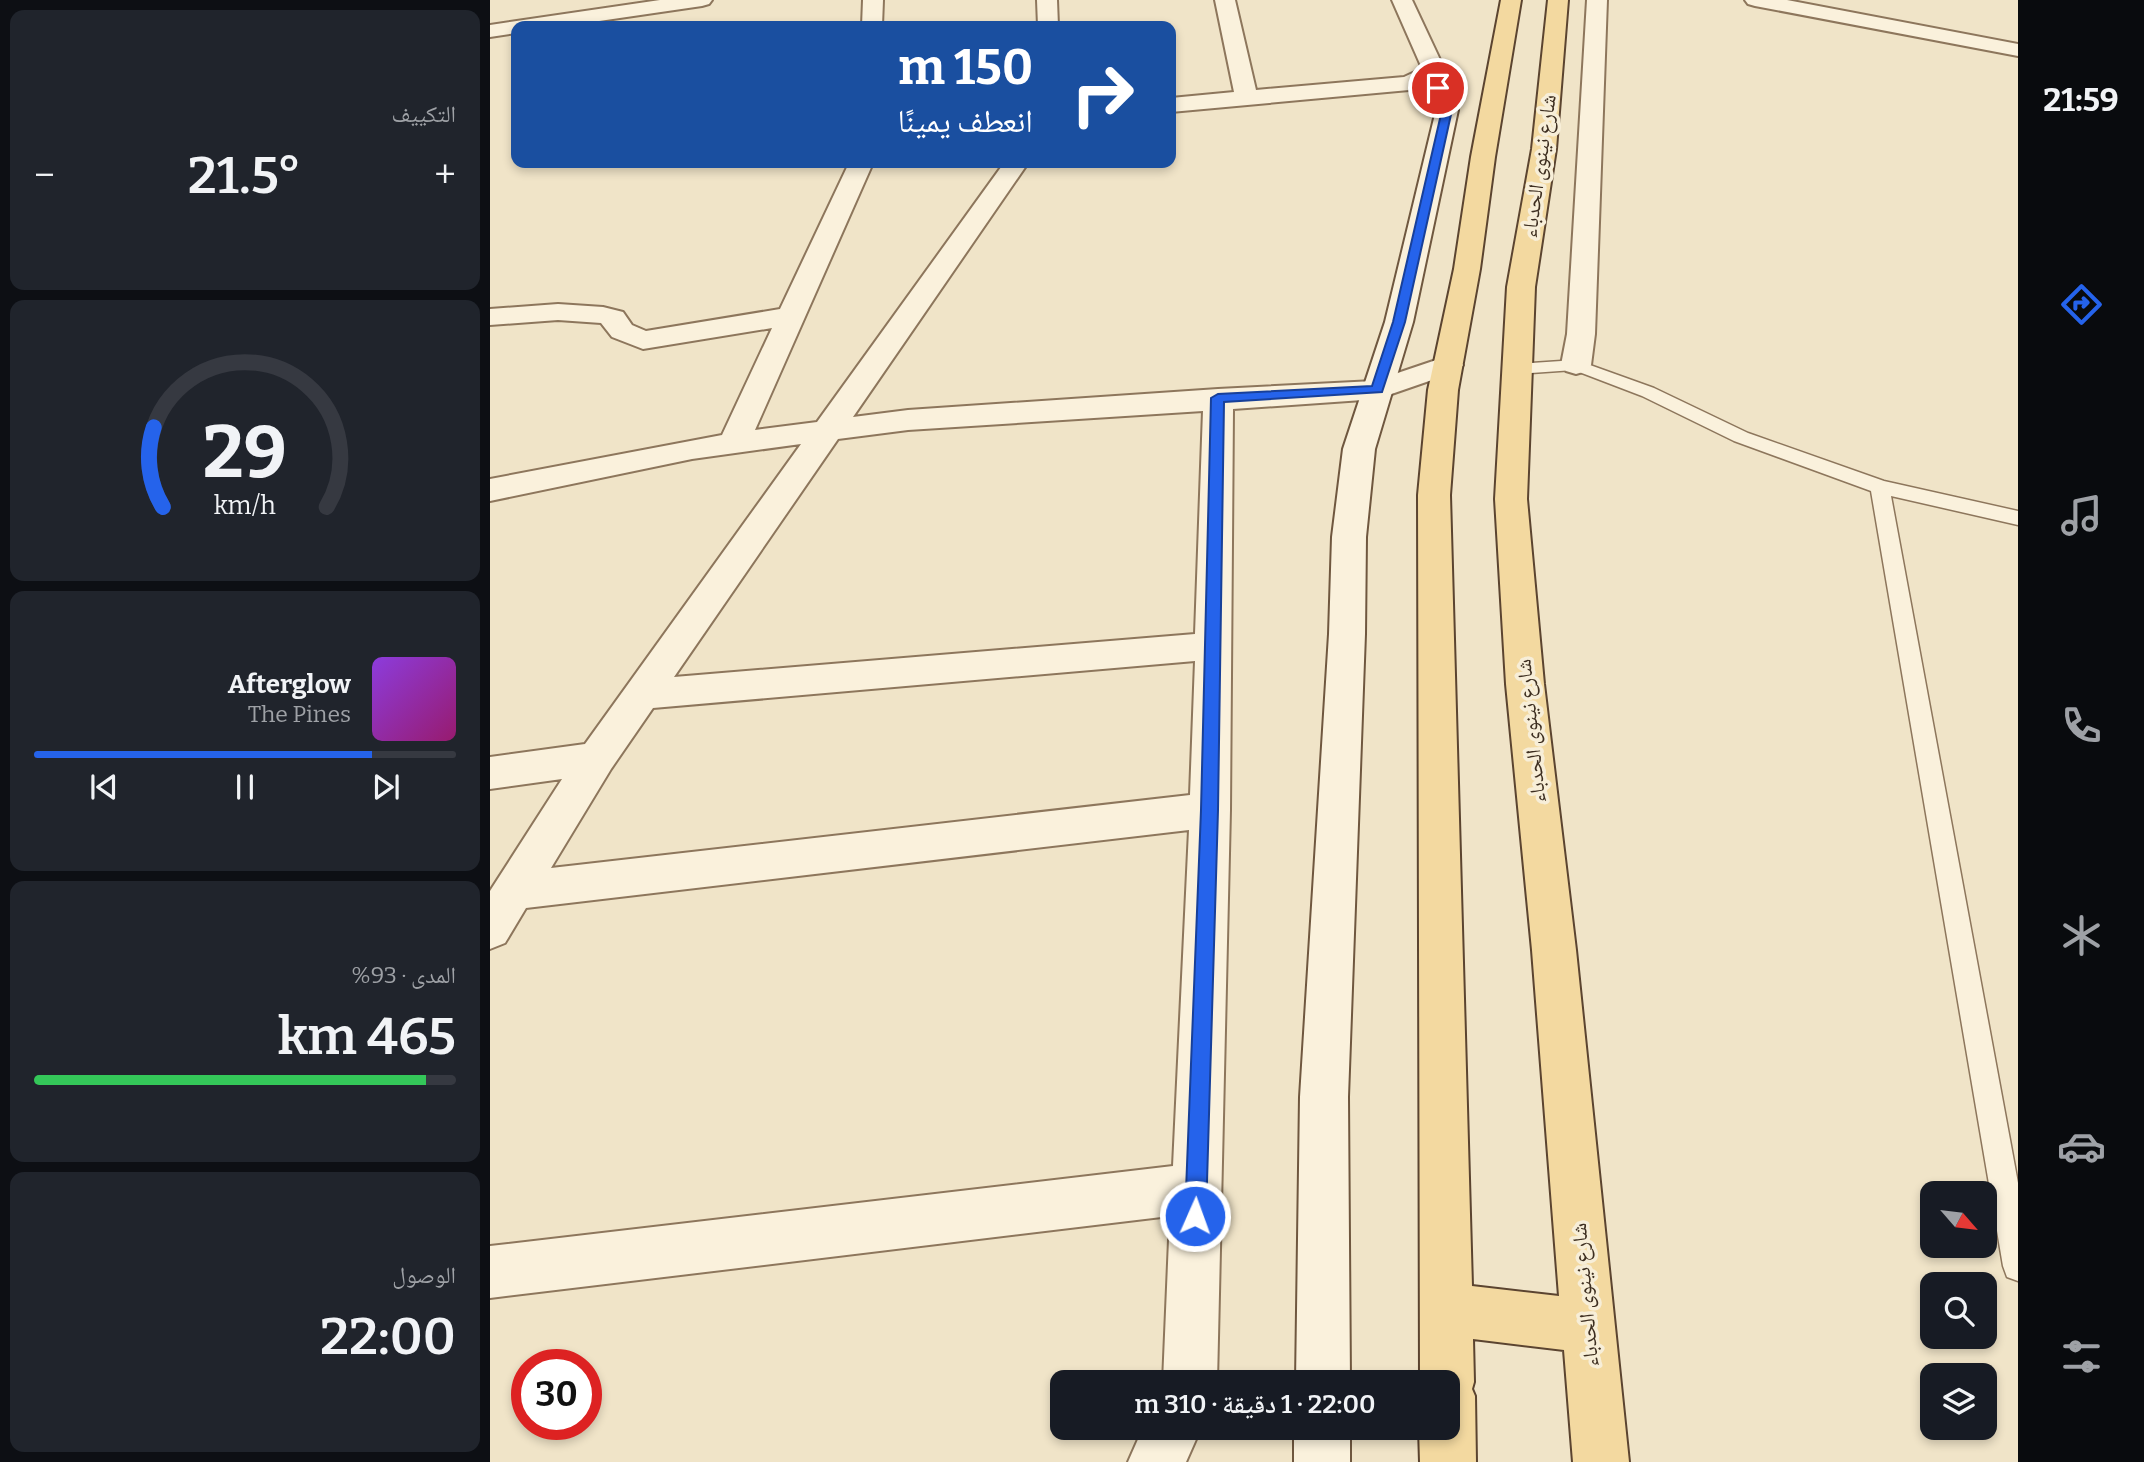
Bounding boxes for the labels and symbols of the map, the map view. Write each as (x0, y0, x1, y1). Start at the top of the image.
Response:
pin (1408, 58, 1468, 118)
street label: شارع نينوى الحدباء (1516, 93, 1562, 239)
street label: شارع نينوى الحدباء (1511, 658, 1551, 804)
position arrow (1158, 1179, 1232, 1253)
north arrow (1920, 1181, 1997, 1258)
street label: شارع نينوى الحدباء (1566, 1222, 1604, 1368)
speed limit sign: 30 (511, 1349, 602, 1440)

